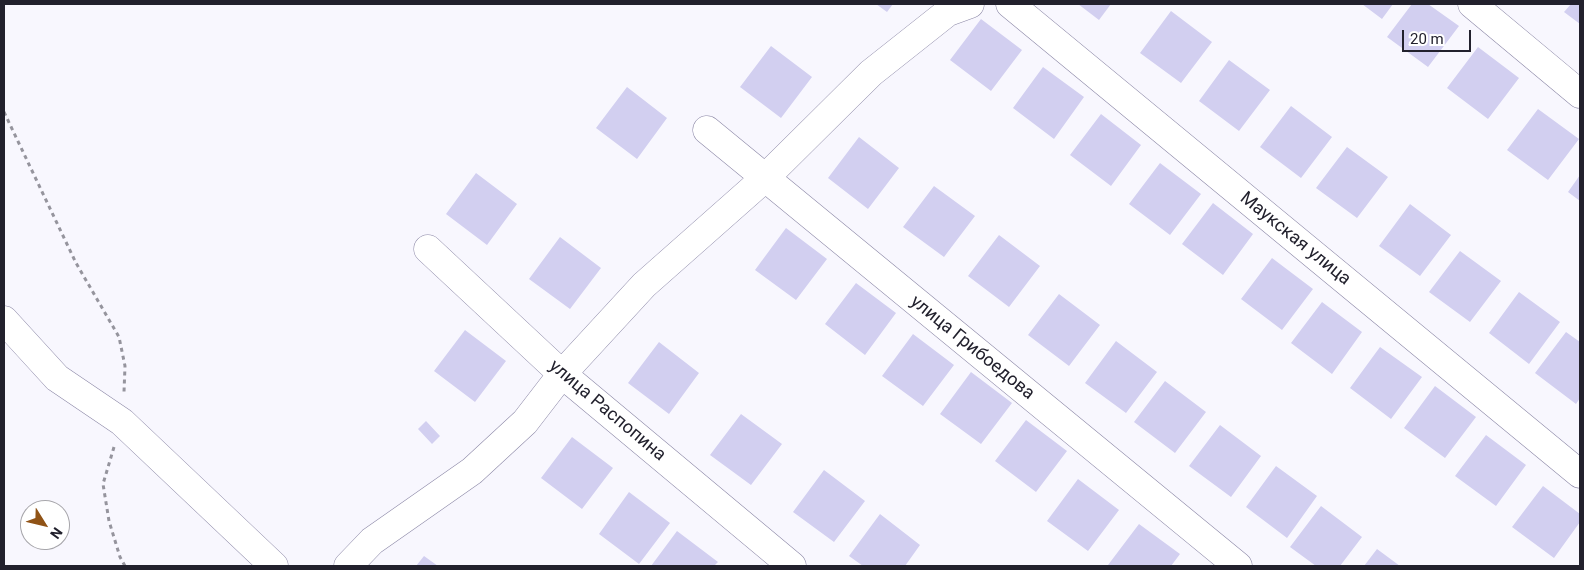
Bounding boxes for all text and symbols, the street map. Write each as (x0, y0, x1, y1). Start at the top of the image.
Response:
scale bar (1404, 20, 1473, 52)
text: 20 m (1410, 30, 1444, 48)
street label: Маукская улица (1235, 188, 1355, 290)
street label: улица Грибоедова (906, 291, 1038, 405)
street label: улица Распопина (544, 356, 670, 466)
north arrow (20, 500, 70, 550)
text: N (47, 525, 66, 542)

